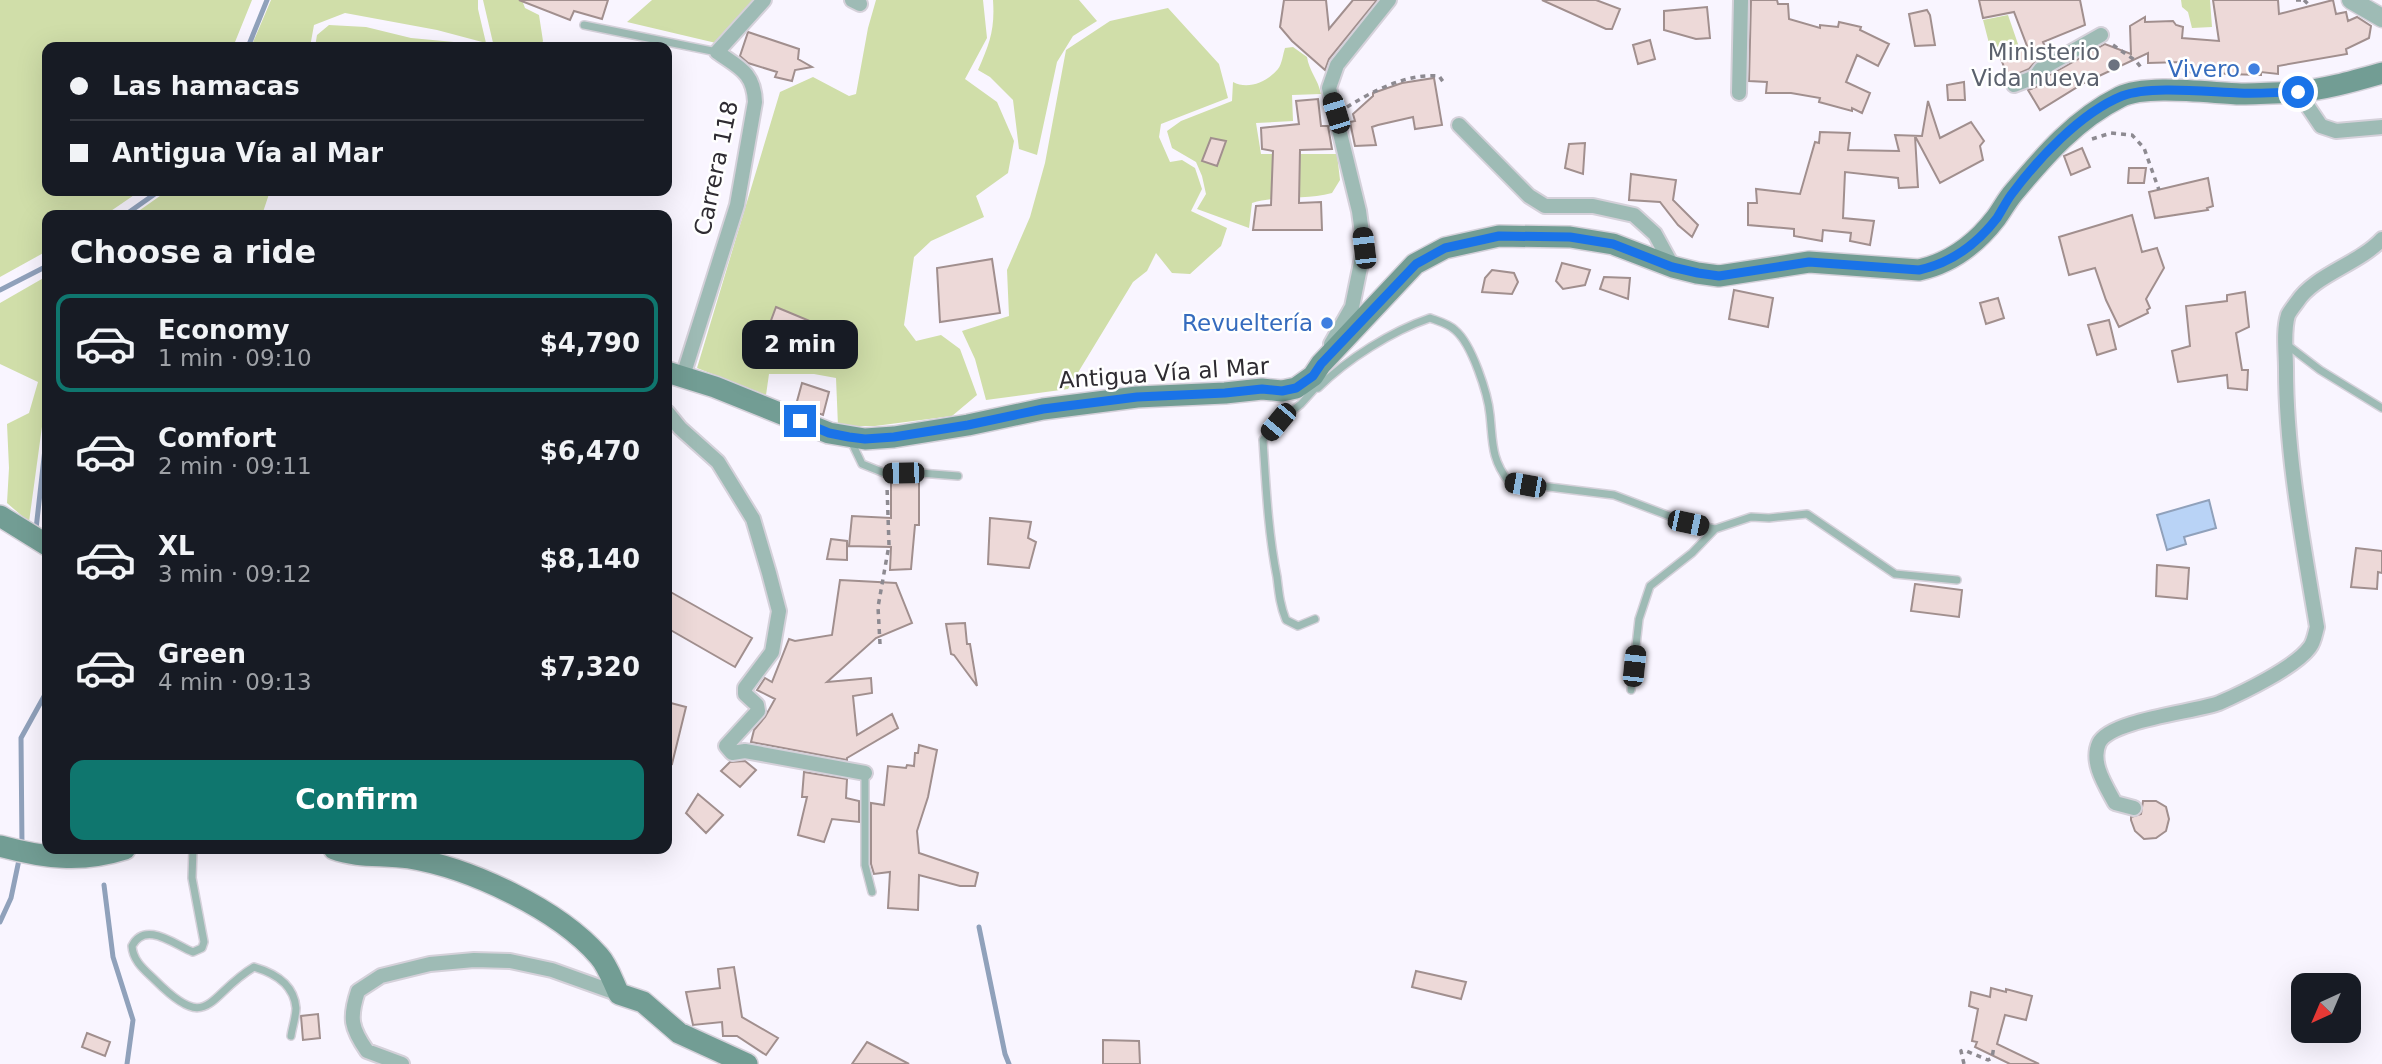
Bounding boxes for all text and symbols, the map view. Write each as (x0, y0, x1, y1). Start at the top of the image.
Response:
place label: Ministerio Vida nueva (1971, 39, 2100, 91)
place label: Vivero (2168, 56, 2240, 82)
marker: Ministerio Vida nueva (2106, 57, 2122, 73)
marker: Vivero (2246, 61, 2262, 77)
text: Las hamacas (112, 71, 300, 101)
route start (2282, 76, 2314, 108)
car (1320, 90, 1353, 136)
street label: Carrera 118 (689, 98, 743, 238)
text: Antigua Vía al Mar (112, 138, 383, 168)
car (1352, 226, 1377, 270)
text: Choose a ride (70, 233, 316, 271)
place label: Revueltería (1182, 310, 1313, 336)
icon: car (74, 312, 137, 375)
text: Economy (158, 315, 289, 345)
marker: Revueltería (1319, 315, 1335, 331)
callout: 2 min (742, 320, 858, 368)
text: $4,790 (540, 328, 640, 358)
text: 2 min (764, 331, 836, 357)
text: 1 min · 09:10 (158, 345, 312, 371)
street label: Antigua Vía al Mar (1058, 353, 1271, 393)
car (1257, 399, 1300, 445)
route end (784, 405, 816, 437)
icon: car (74, 420, 137, 483)
text: Comfort (158, 423, 276, 453)
text: $6,470 (540, 436, 640, 466)
text: 2 min · 09:11 (158, 453, 312, 479)
car (882, 462, 925, 484)
car (1503, 471, 1548, 499)
car (1666, 508, 1711, 538)
icon: car (74, 528, 137, 591)
text: XL (158, 531, 195, 561)
text: $8,140 (540, 544, 640, 574)
text: 3 min · 09:12 (158, 561, 312, 587)
icon: car (74, 636, 137, 699)
text: Green (158, 639, 246, 669)
car (1622, 644, 1647, 688)
text: $7,320 (540, 652, 640, 682)
text: 4 min · 09:13 (158, 669, 312, 695)
button: Confirm (70, 760, 644, 840)
north arrow (2291, 973, 2361, 1043)
map controls (2291, 973, 2361, 1043)

